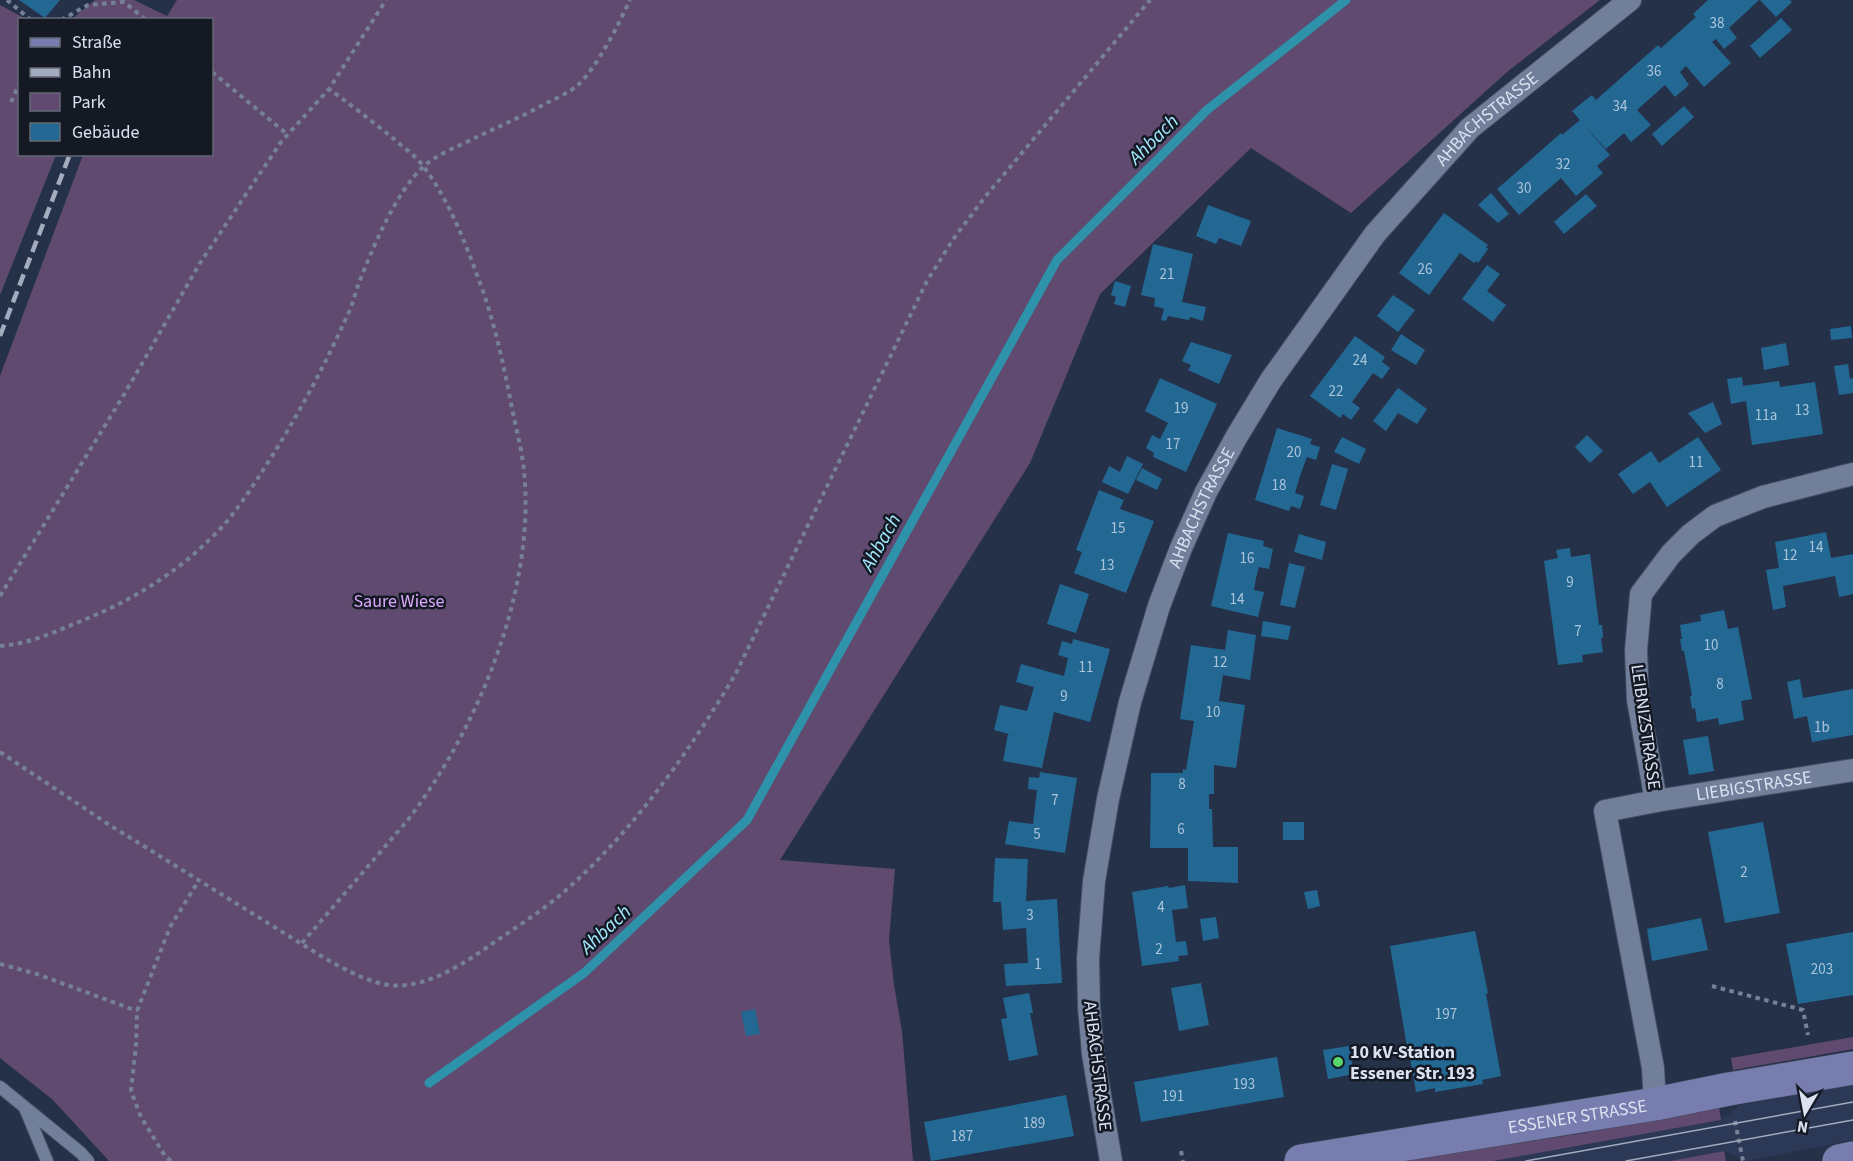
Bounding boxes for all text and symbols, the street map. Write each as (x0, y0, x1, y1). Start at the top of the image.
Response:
house number: 38 (1710, 13, 1724, 34)
legend (18, 18, 213, 156)
text: Straße (72, 30, 122, 55)
text: Bahn (72, 60, 111, 85)
house number: 36 (1647, 61, 1661, 82)
street label: AHBACHSTRASSE (1430, 66, 1544, 172)
text: Park (72, 90, 106, 115)
house number: 34 (1613, 96, 1628, 117)
water label: Ahbach (1121, 108, 1185, 173)
text: Gebäude (72, 120, 140, 145)
house number: 32 (1556, 154, 1570, 175)
house number: 30 (1517, 178, 1531, 199)
house number: 26 (1418, 259, 1432, 280)
house number: 21 (1160, 264, 1174, 285)
house number: 24 (1353, 350, 1368, 371)
house number: 22 (1329, 381, 1343, 402)
house number: 19 (1174, 398, 1188, 419)
house number: 13 (1795, 400, 1809, 421)
house number: 11a (1755, 405, 1777, 426)
house number: 17 (1166, 434, 1180, 455)
house number: 20 (1287, 442, 1301, 463)
street label: AHBACHSTRASSE (1163, 443, 1241, 572)
house number: 11 (1689, 452, 1703, 473)
house number: 18 (1272, 475, 1286, 496)
water label: Ahbach (853, 509, 908, 578)
house number: 15 (1111, 518, 1125, 539)
house number: 14 (1809, 537, 1824, 558)
house number: 12 (1783, 545, 1797, 566)
house number: 16 (1240, 548, 1254, 569)
house number: 13 (1100, 555, 1114, 576)
house number: 9 (1566, 572, 1574, 593)
park label: Saure Wiese (353, 589, 445, 614)
house number: 14 (1230, 589, 1245, 610)
house number: 7 (1574, 621, 1582, 642)
house number: 10 (1704, 635, 1718, 656)
house number: 12 (1213, 652, 1227, 673)
house number: 11 (1079, 657, 1093, 678)
street label: LEIBNIZSTRASSE (1624, 663, 1667, 791)
house number: 8 (1716, 674, 1724, 695)
house number: 9 (1060, 686, 1068, 707)
house number: 10 (1206, 702, 1220, 723)
house number: 1b (1814, 717, 1830, 738)
street label: LIEBIGSTRASSE (1694, 765, 1814, 808)
house number: 8 (1178, 774, 1186, 795)
house number: 7 (1051, 790, 1059, 811)
house number: 6 (1177, 819, 1185, 840)
house number: 5 (1033, 824, 1041, 845)
house number: 2 (1740, 862, 1748, 883)
house number: 4 (1157, 897, 1165, 918)
water label: Ahbach (572, 899, 638, 962)
house number: 3 (1026, 905, 1034, 926)
house number: 2 (1155, 939, 1163, 960)
house number: 1 (1034, 954, 1042, 975)
house number: 203 (1811, 959, 1833, 980)
street label: AHBACHSTRASSE (1077, 1000, 1118, 1133)
house number: 197 (1435, 1004, 1457, 1025)
place label: 10 kV-Station Essener Str. 193 (1350, 1040, 1475, 1086)
marker: 10 kV-Station Essener Str. 193 (1331, 1055, 1345, 1069)
house number: 193 (1233, 1074, 1255, 1095)
north arrow (1775, 1083, 1835, 1143)
house number: 191 (1162, 1086, 1184, 1107)
street label: ESSENER STRASSE (1506, 1093, 1649, 1140)
house number: 189 (1023, 1113, 1045, 1134)
text: N (1795, 1115, 1810, 1139)
house number: 187 (951, 1126, 973, 1147)

